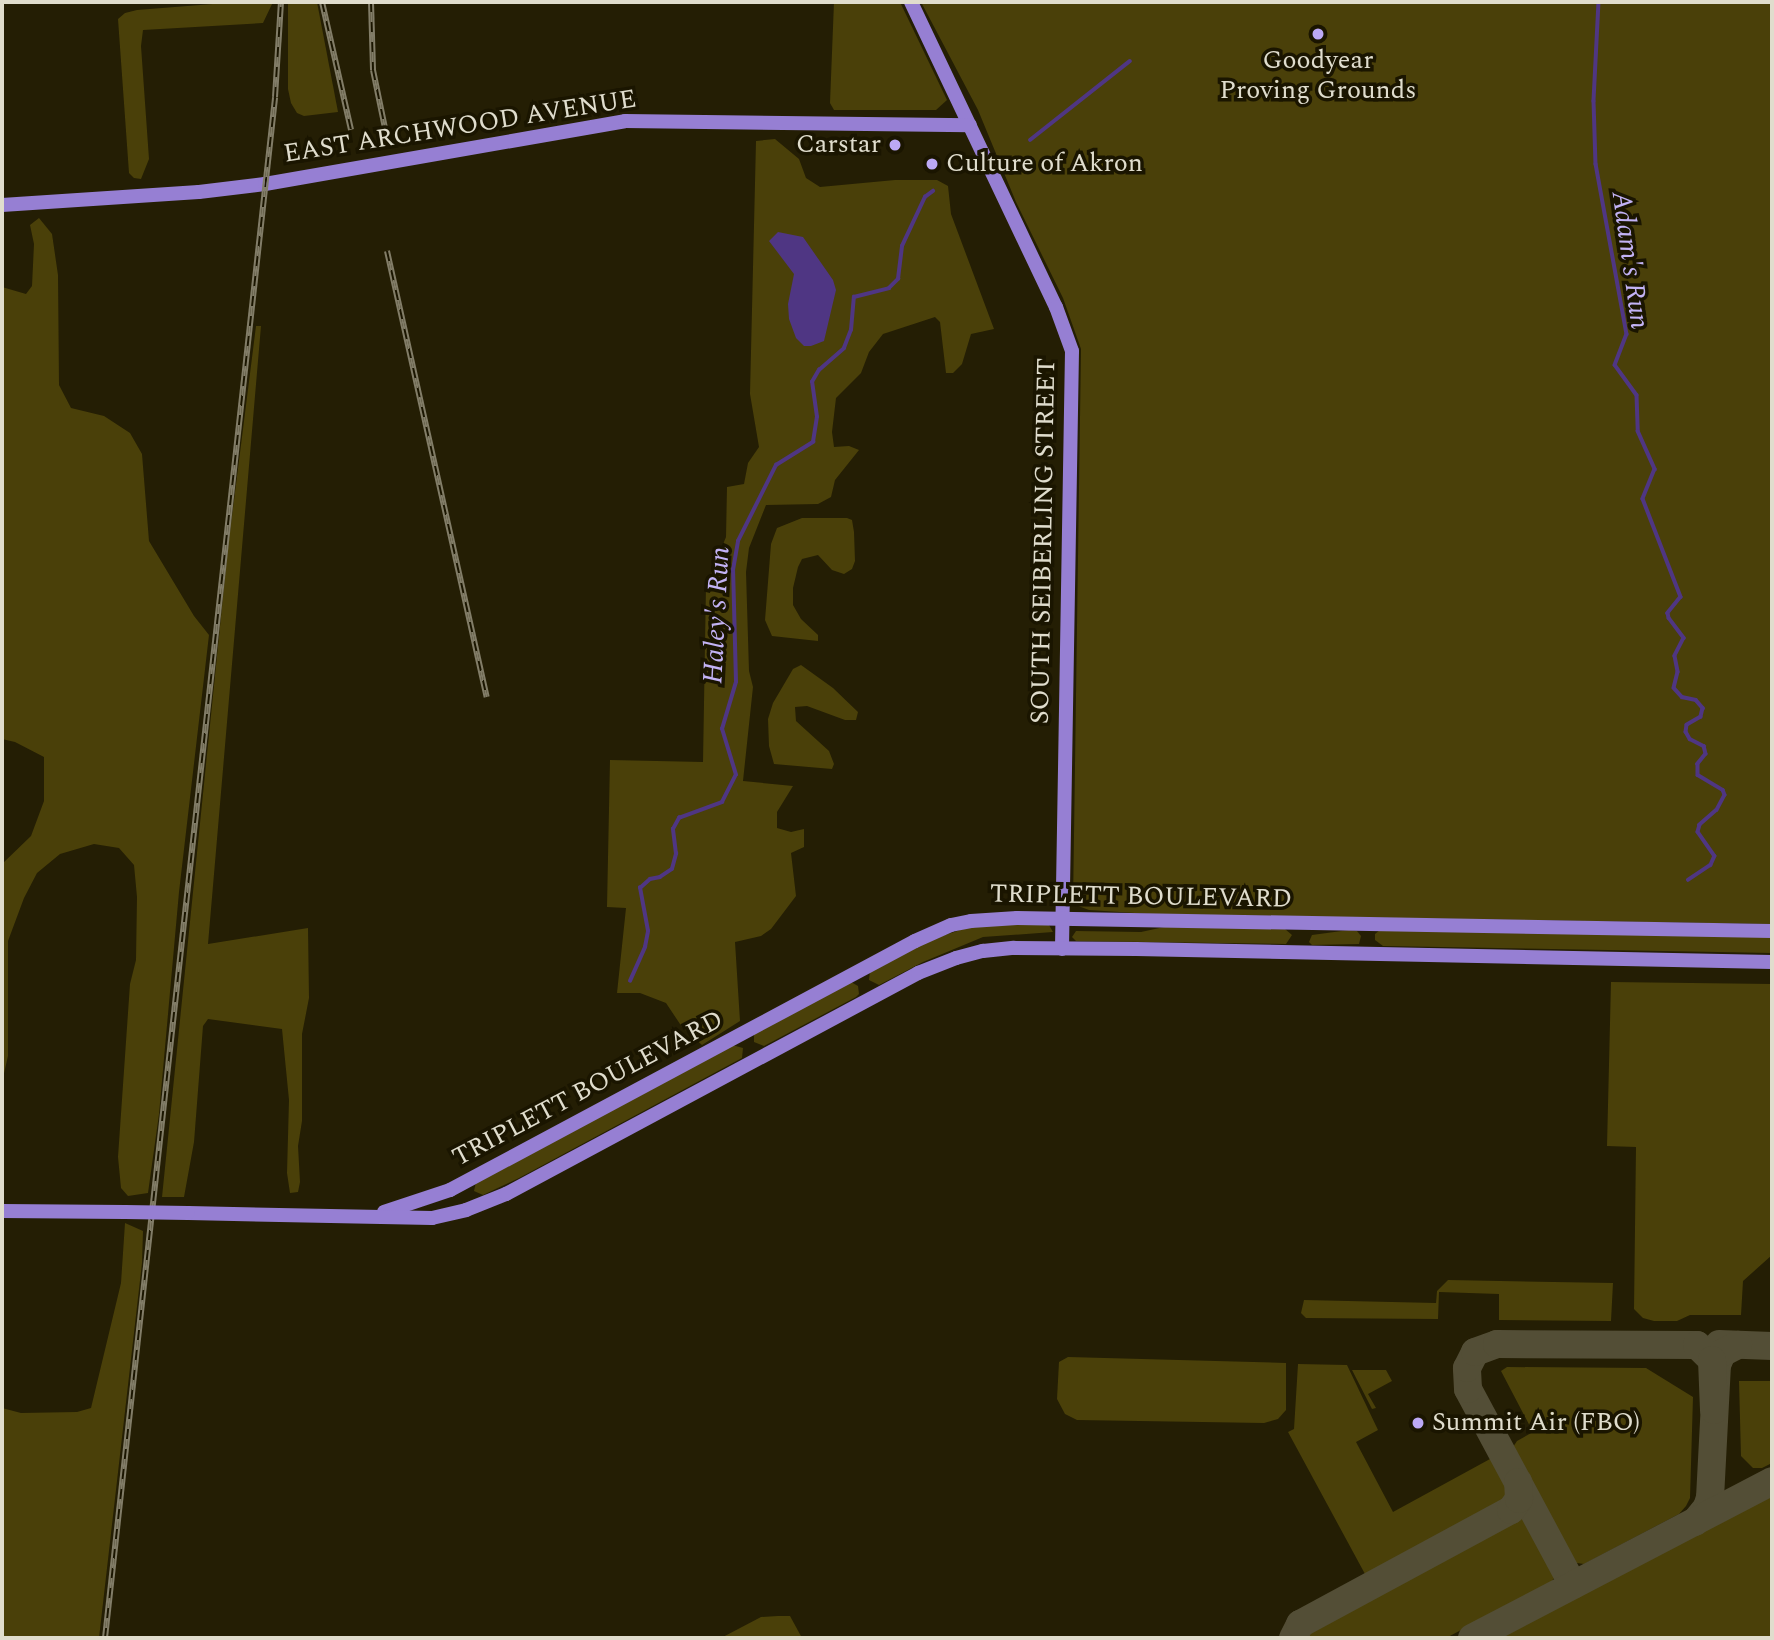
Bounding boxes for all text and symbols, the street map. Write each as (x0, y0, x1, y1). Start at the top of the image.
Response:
marker: Goodyear Proving Grounds (1310, 26, 1326, 42)
place label: Goodyear Proving Grounds (1220, 45, 1416, 106)
street label: EAST ARCHWOOD AVENUE (281, 84, 639, 170)
place label: Carstar (796, 129, 881, 161)
marker: Carstar (887, 137, 903, 153)
place label: Culture of Akron (946, 148, 1143, 180)
marker: Culture of Akron (924, 156, 940, 172)
water label: Adam's Run (1604, 189, 1656, 331)
street label: SOUTH SEIBERLING STREET (1025, 358, 1063, 724)
water label: Haley's Run (697, 546, 737, 684)
street label: TRIPLETT BOULEVARD (990, 879, 1292, 915)
street label: TRIPLETT BOULEVARD (447, 1004, 729, 1174)
place label: Summit Air (FBO) (1432, 1407, 1640, 1439)
marker: Summit Air (FBO) (1410, 1415, 1426, 1431)

